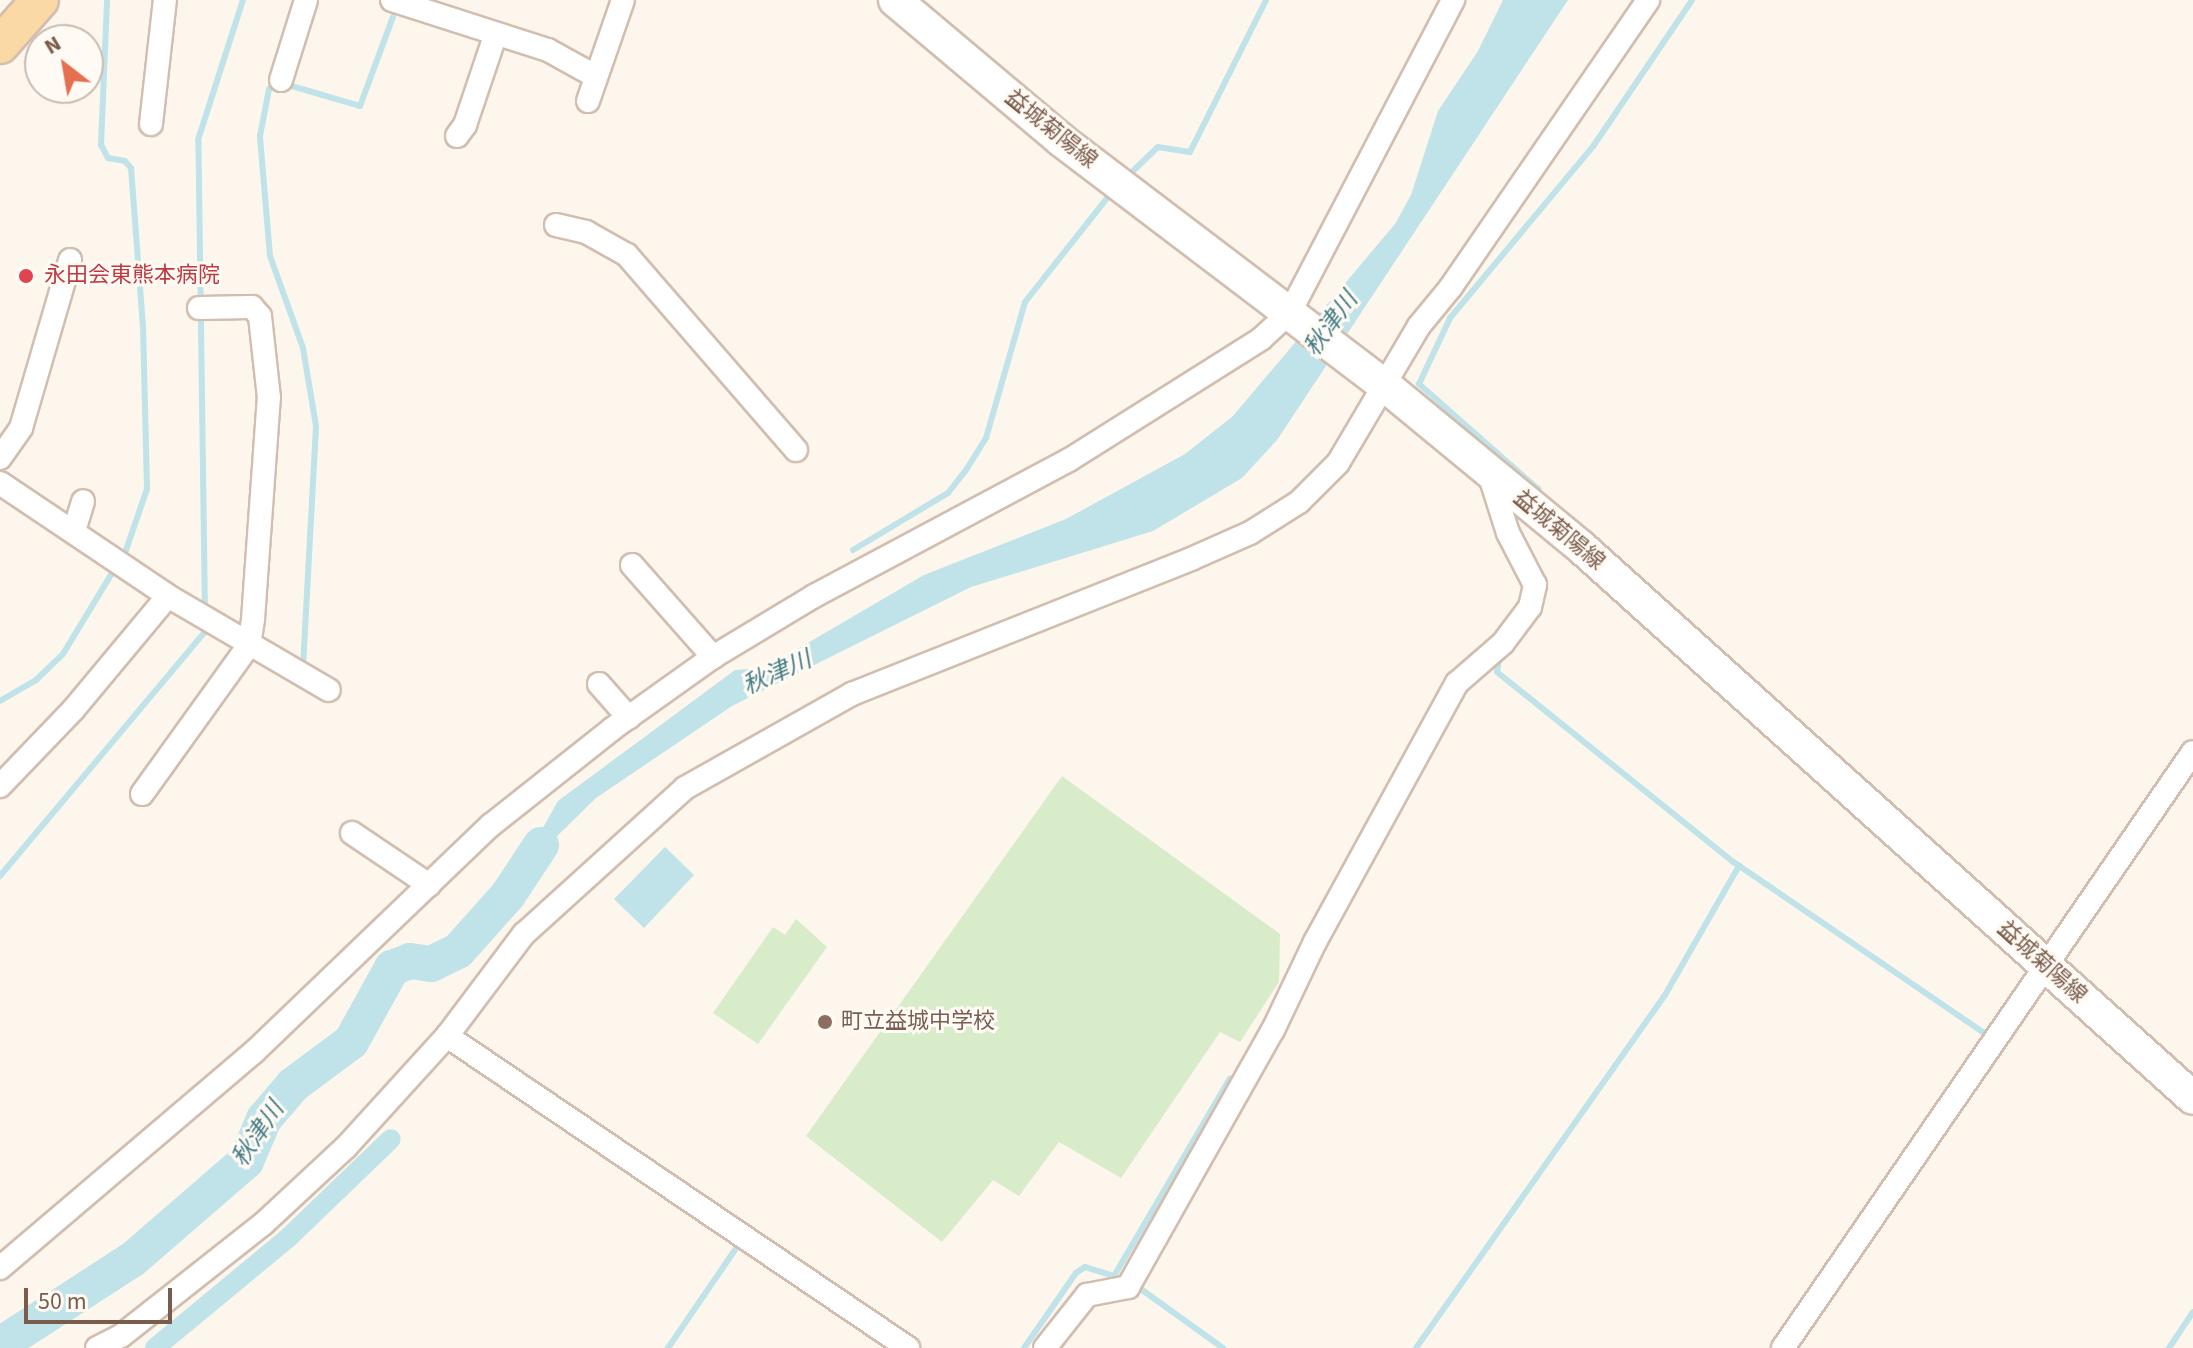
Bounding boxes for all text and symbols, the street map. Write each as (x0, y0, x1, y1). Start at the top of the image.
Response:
north arrow (24, 24, 104, 104)
text: N (38, 28, 67, 63)
street label: 益城菊陽線 (1000, 84, 1102, 174)
place label: 永田会東熊本病院 (44, 263, 220, 289)
marker: 永田会東熊本病院 (15, 265, 37, 287)
water label: 秋津川 (1298, 286, 1364, 362)
street label: 益城菊陽線 (1508, 485, 1610, 575)
water label: 秋津川 (738, 645, 816, 701)
street label: 益城菊陽線 (1992, 915, 2092, 1009)
place label: 町立益城中学校 (841, 1009, 995, 1035)
marker: 町立益城中学校 (816, 1013, 834, 1031)
water label: 秋津川 (226, 1096, 290, 1172)
scale bar (28, 1272, 176, 1322)
text: 50 m (38, 1284, 87, 1319)

